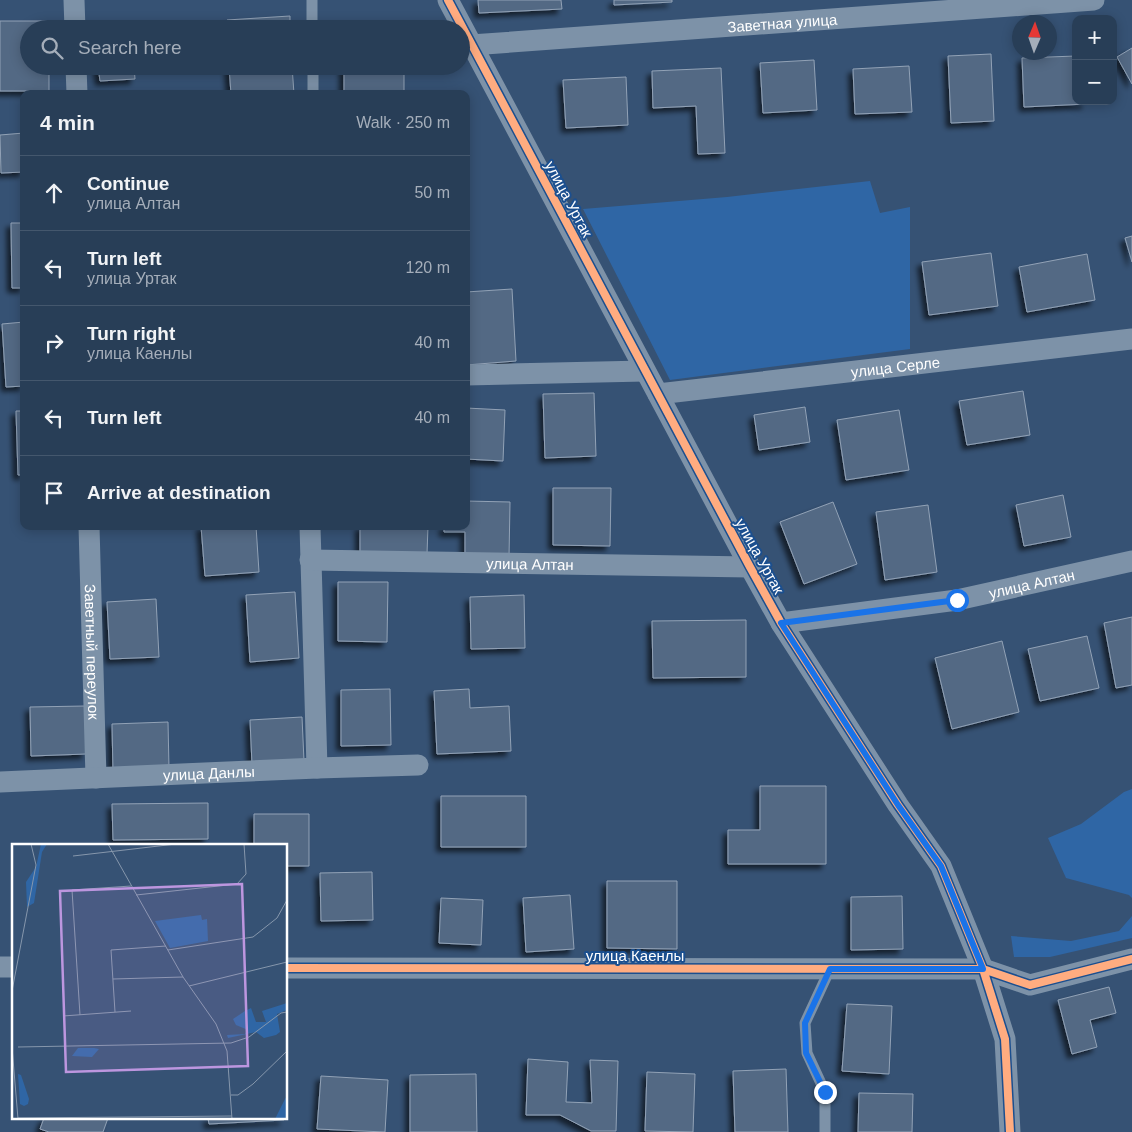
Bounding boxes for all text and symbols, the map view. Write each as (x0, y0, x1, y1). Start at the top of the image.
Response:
street label: Заветная улица (727, 10, 838, 35)
north arrow (1012, 15, 1057, 60)
map controls (1072, 15, 1117, 105)
button: + (1072, 15, 1117, 60)
search box (20, 20, 470, 75)
icon: search (38, 34, 66, 62)
text: Search here (78, 37, 182, 58)
button: − (1072, 60, 1117, 105)
text: 4 min (40, 111, 95, 134)
text: Walk · 250 m (356, 114, 450, 131)
street label: улица Уртак (542, 158, 596, 240)
text: Continue (87, 173, 169, 194)
icon: ahead (40, 179, 68, 207)
text: 50 m (414, 184, 450, 201)
text: улица Алтан (87, 195, 180, 212)
text: Turn left (87, 248, 162, 269)
icon: left (40, 254, 68, 282)
text: 120 m (406, 259, 450, 276)
text: улица Уртак (87, 270, 176, 287)
text: Turn right (87, 323, 175, 344)
icon: right (40, 329, 68, 357)
text: 40 m (414, 334, 450, 351)
text: улица Каенлы (87, 345, 192, 362)
street label: улица Серле (850, 353, 941, 380)
icon: left (40, 404, 68, 432)
text: Turn left (87, 407, 162, 428)
text: 40 m (414, 409, 450, 426)
icon: arrive (40, 479, 68, 507)
text: Arrive at destination (87, 482, 271, 503)
street label: улица Уртак (732, 515, 788, 597)
street label: улица Алтан (486, 554, 574, 573)
street label: улица Алтан (987, 566, 1076, 601)
street label: Заветный переулок (82, 584, 103, 720)
route start (946, 589, 969, 612)
street label: улица Данлы (163, 762, 255, 783)
inset map (12, 844, 288, 1120)
street label: улица Каенлы (586, 947, 684, 964)
route end (814, 1081, 837, 1104)

